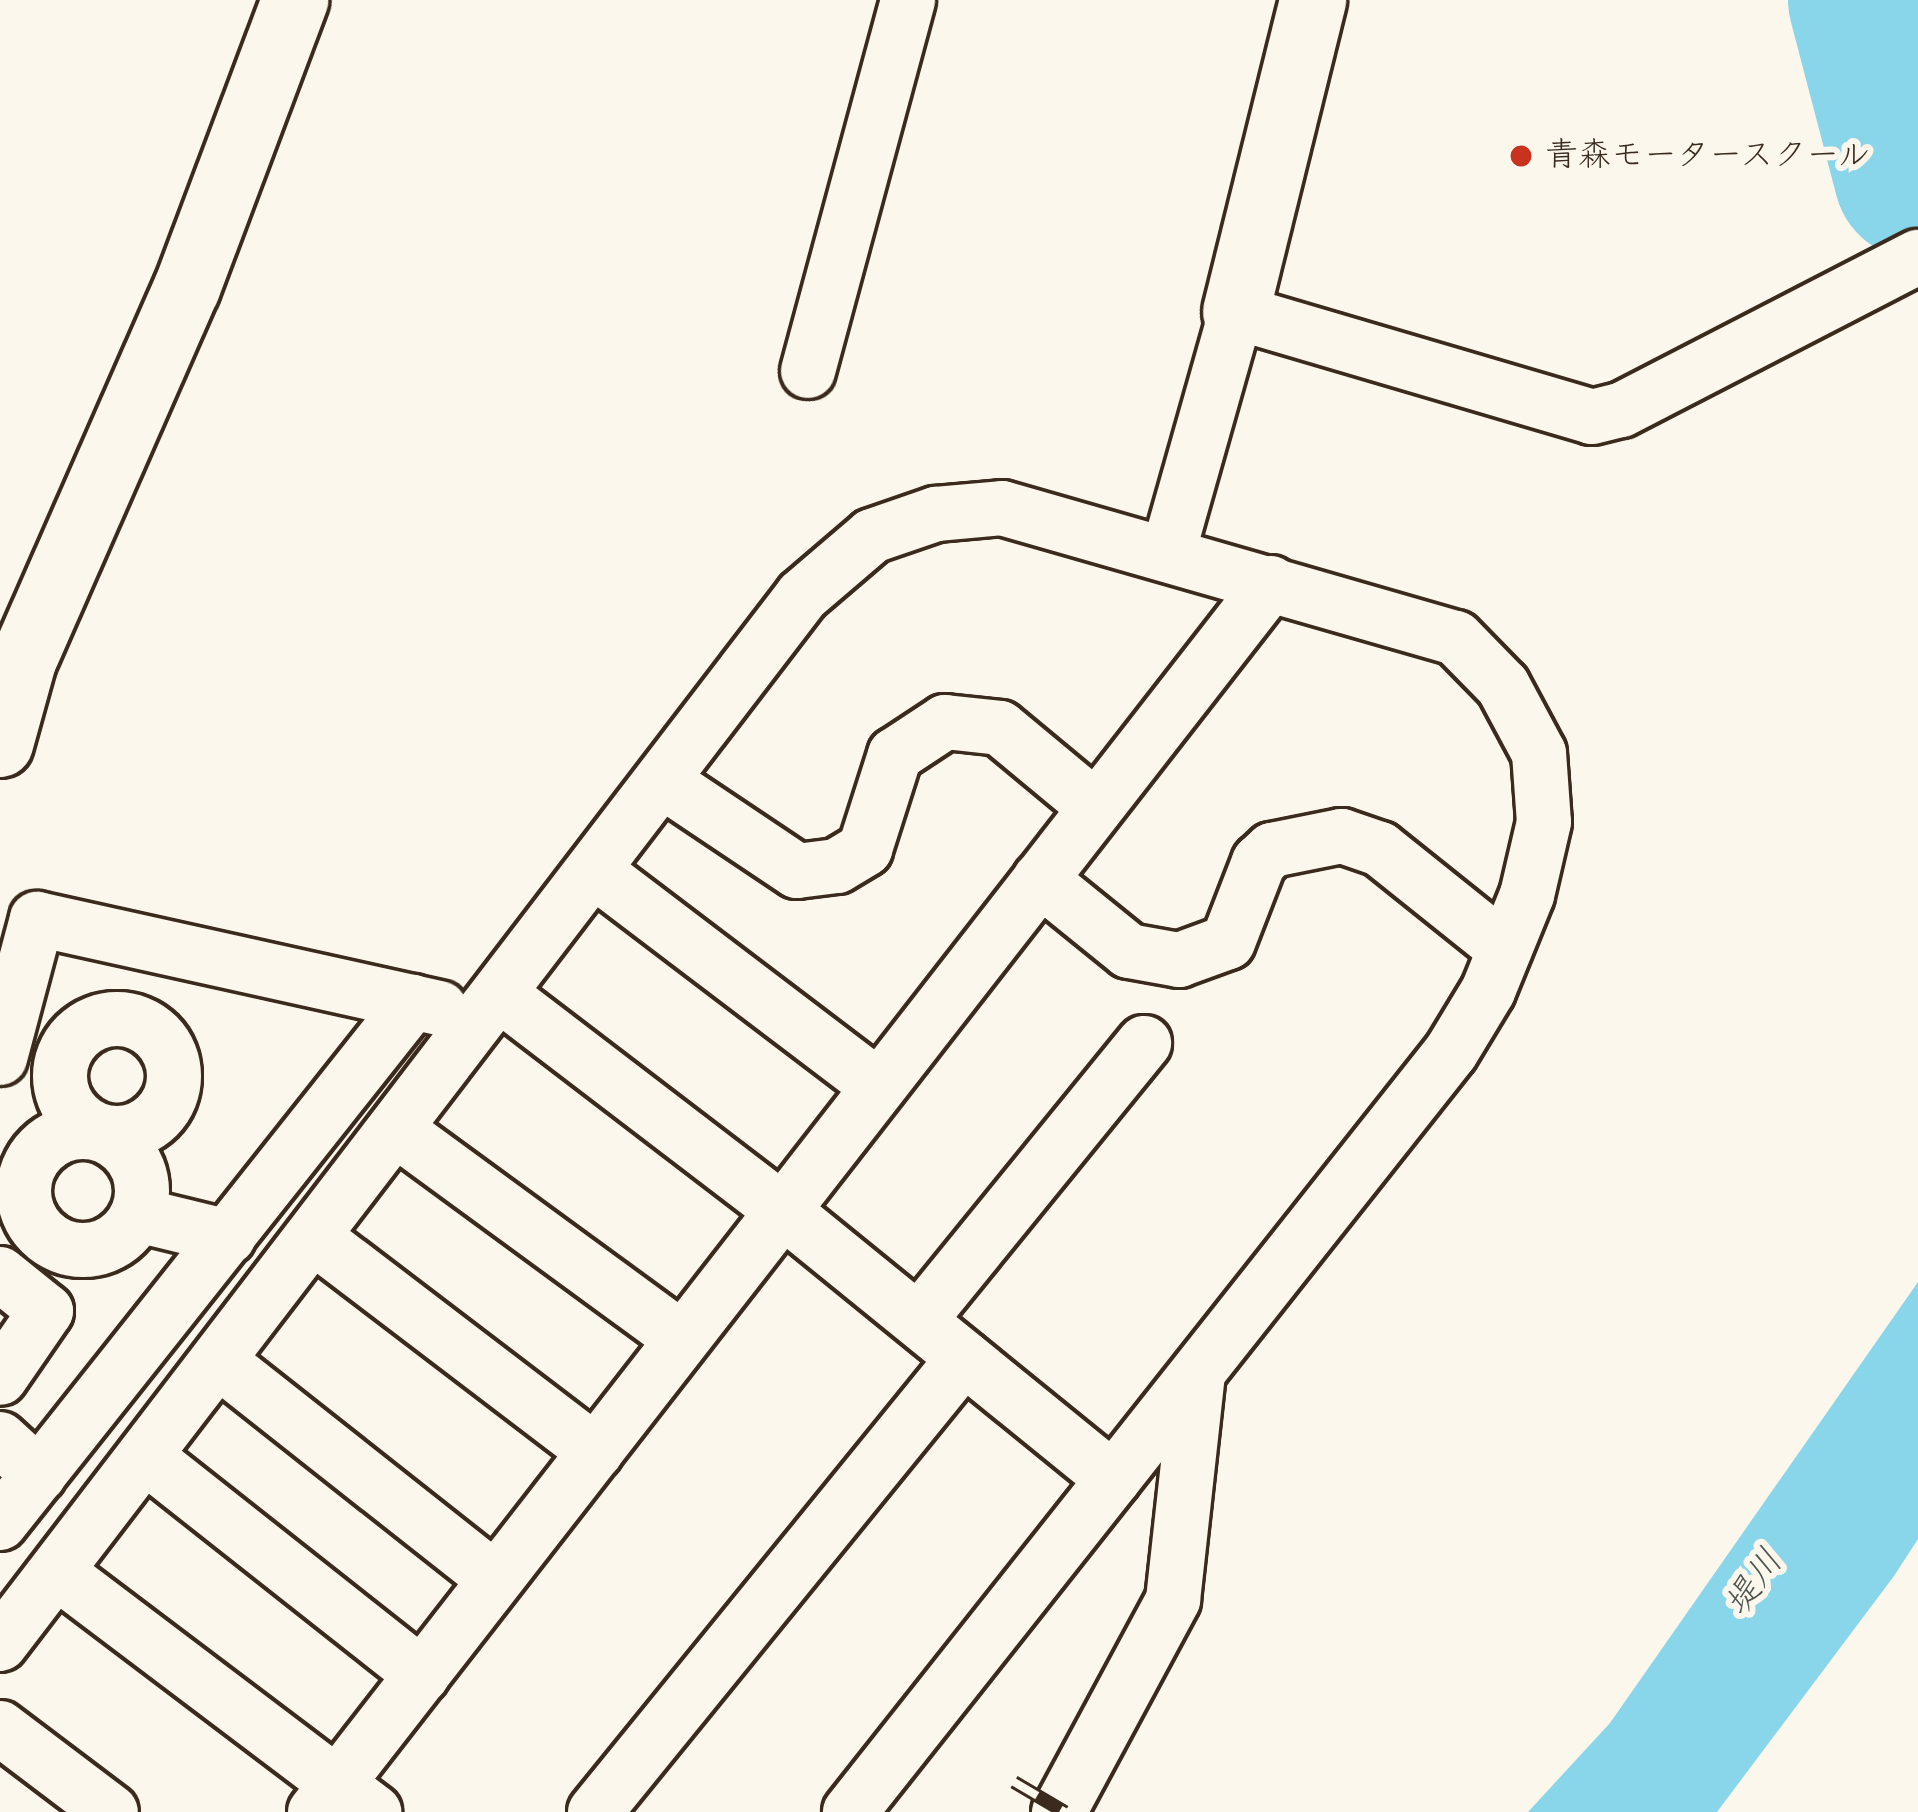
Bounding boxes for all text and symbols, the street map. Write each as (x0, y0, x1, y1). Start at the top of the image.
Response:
place label: 青森モータースクール (1545, 136, 1875, 176)
marker: 青森モータースクール (1508, 143, 1534, 169)
water label: 堤川 (1715, 1541, 1793, 1625)

